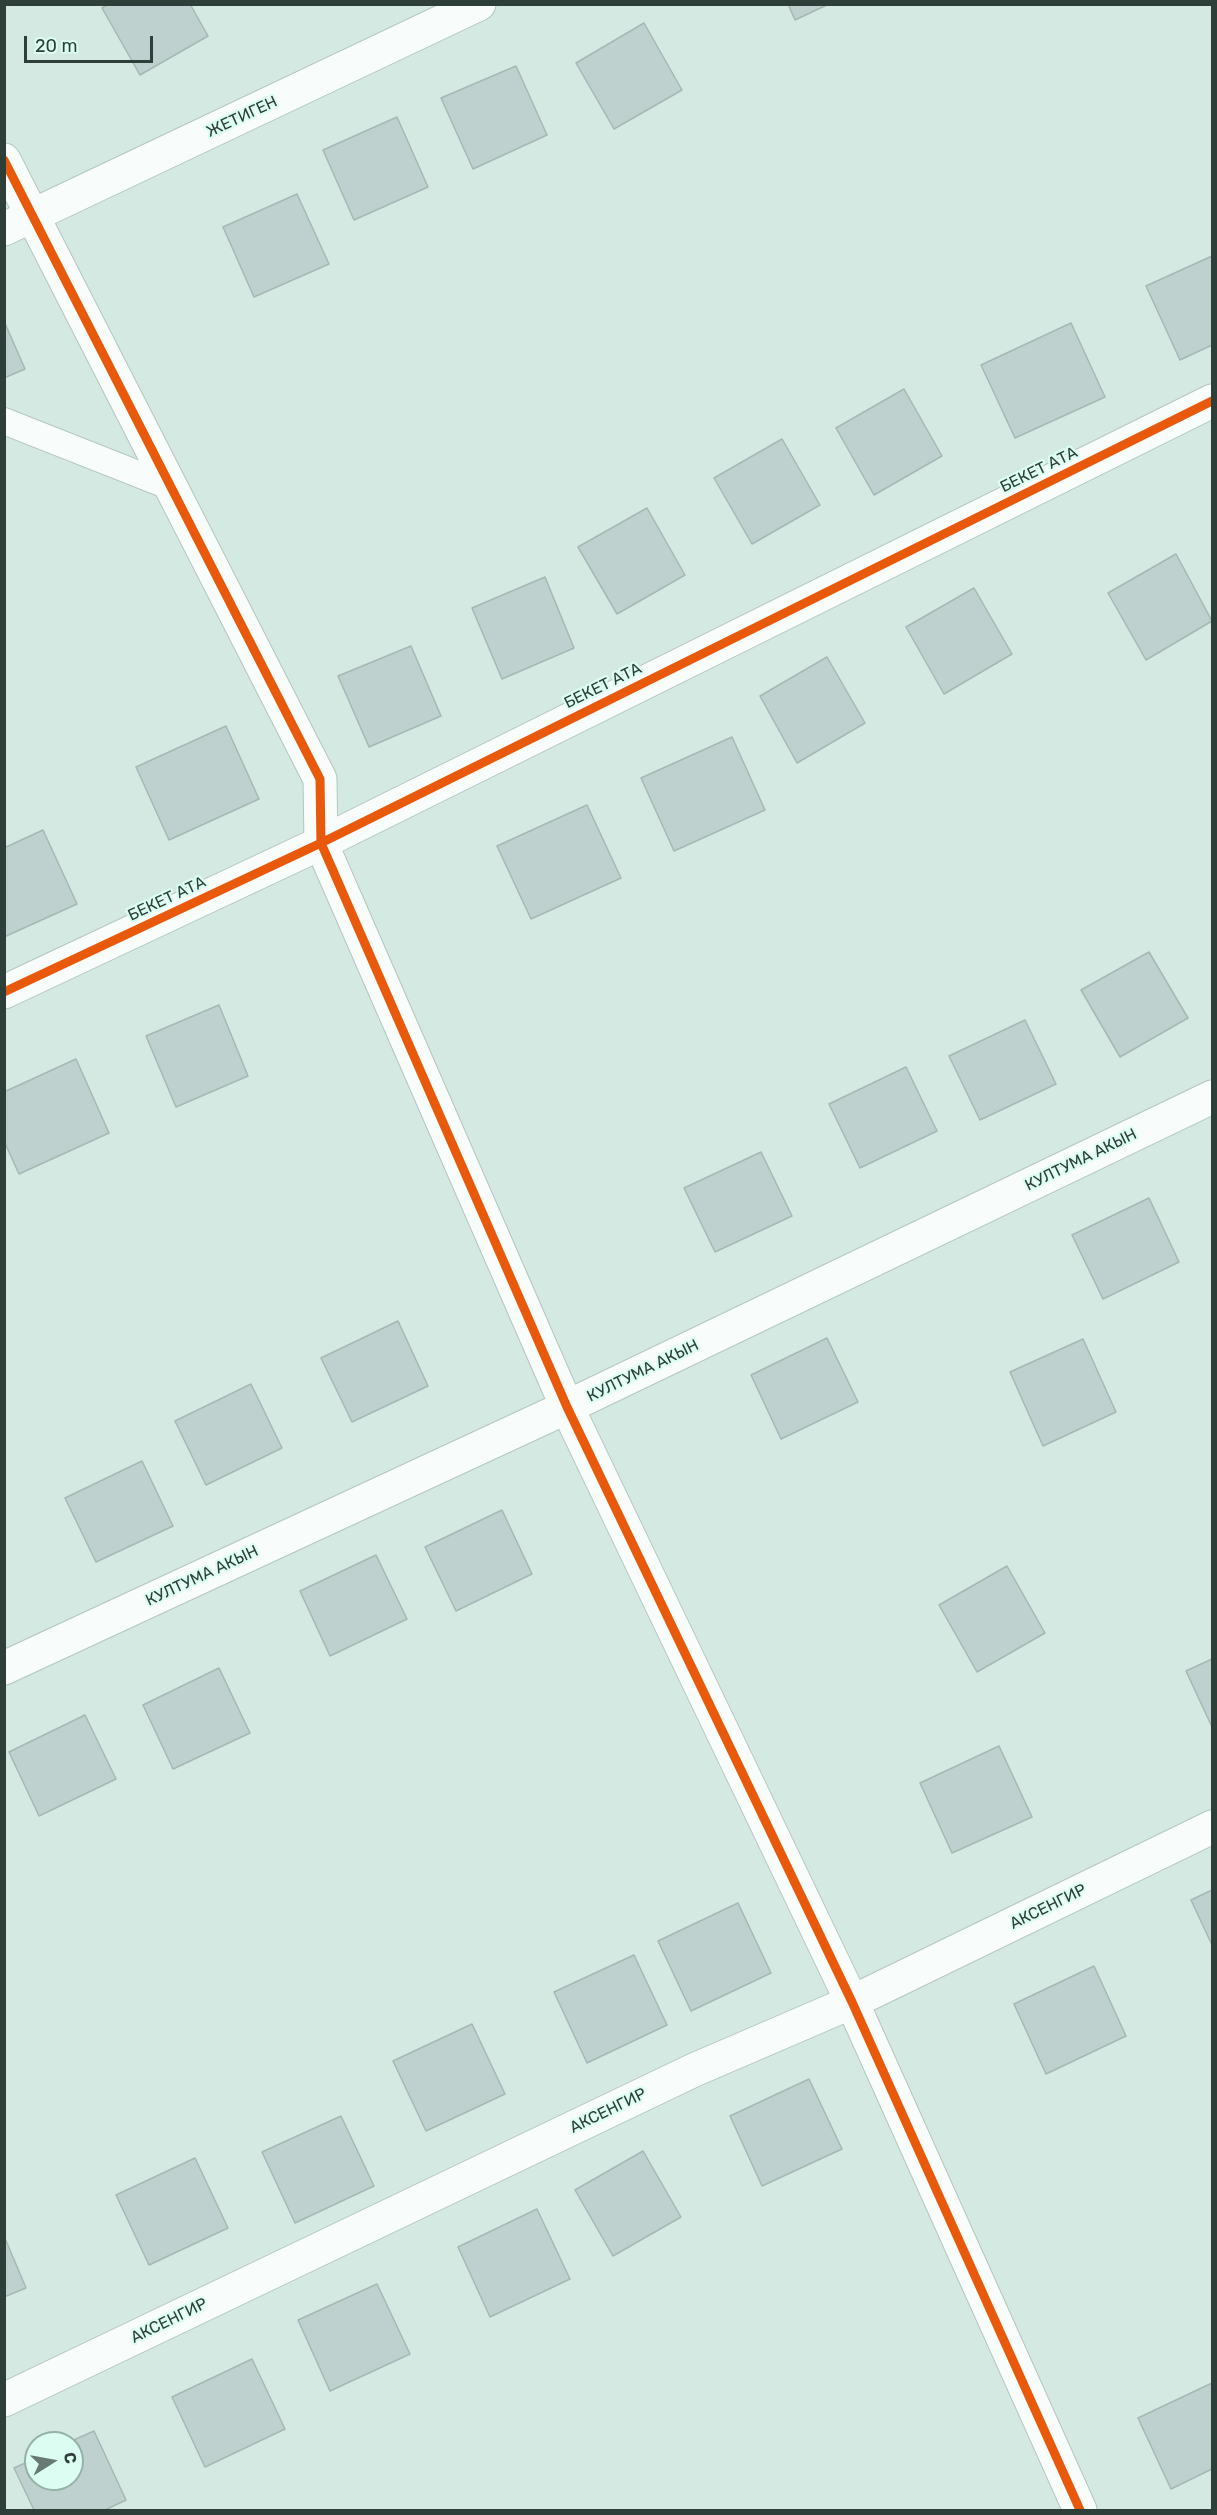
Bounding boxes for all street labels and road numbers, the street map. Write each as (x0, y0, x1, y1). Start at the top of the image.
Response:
street label: ЖЕТИГЕН (203, 92, 281, 142)
street label: БЕКЕТ АТА (997, 443, 1081, 497)
street label: БЕКЕТ АТА (561, 659, 645, 713)
street label: БЕКЕТ АТА (125, 873, 209, 925)
street label: КУЛТУМА АКЫН (1022, 1125, 1140, 1195)
street label: КУЛТУМА АКЫН (584, 1336, 702, 1406)
street label: КУЛТУМА АКЫН (143, 1542, 261, 1610)
street label: АКСЕНГИР (1007, 1880, 1089, 1934)
street label: АКСЕНГИР (567, 2084, 649, 2138)
street label: АКСЕНГИР (128, 2294, 210, 2348)

